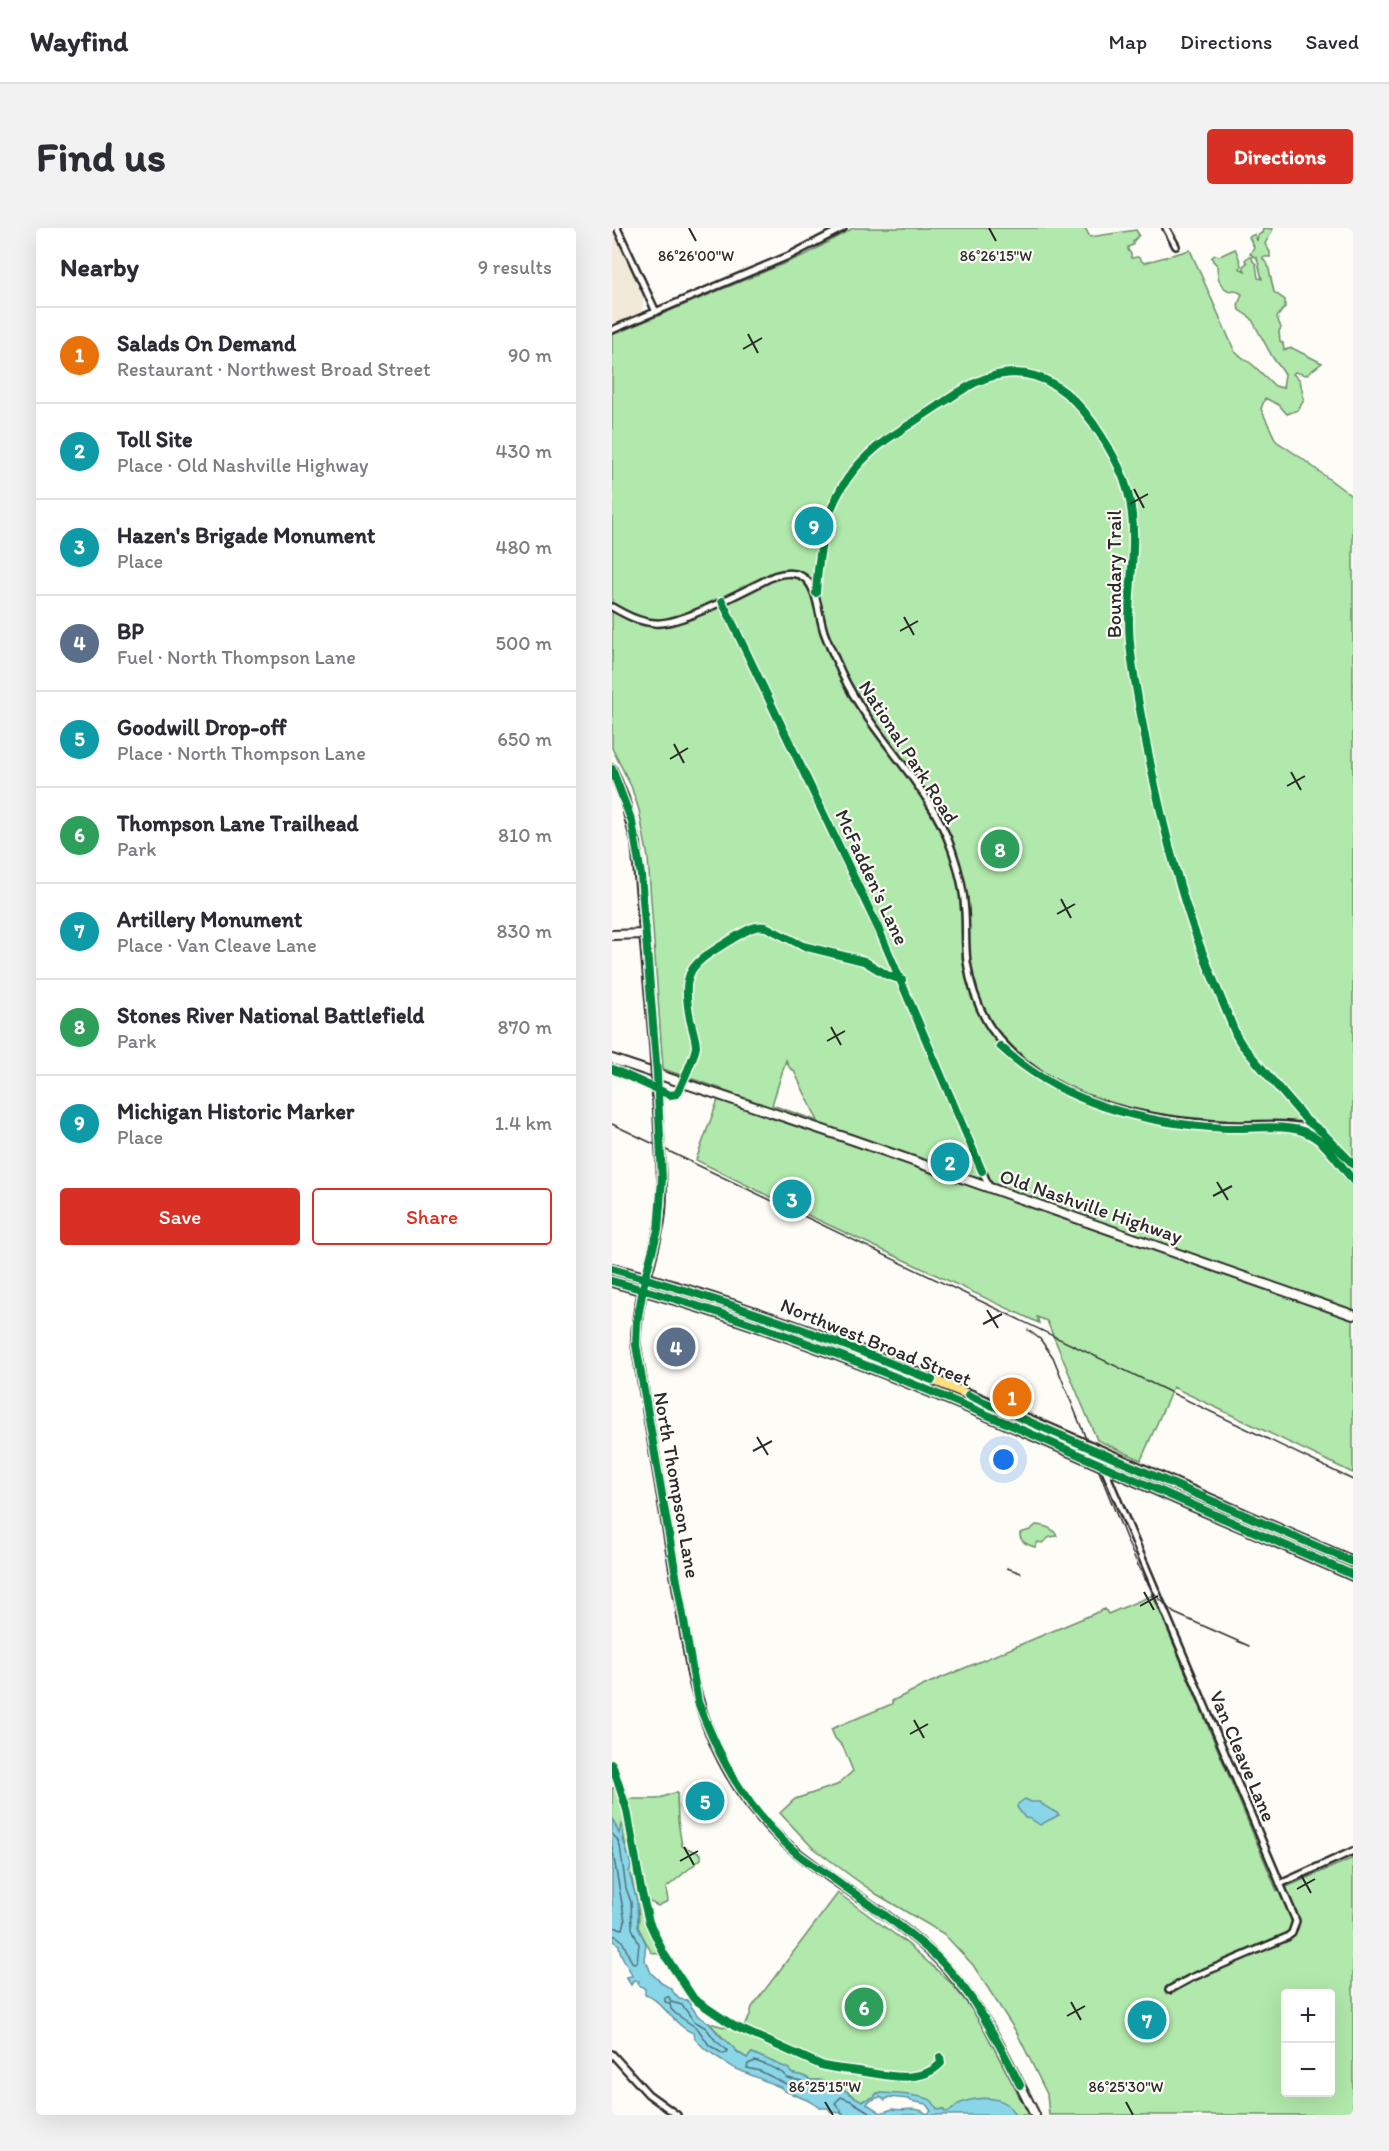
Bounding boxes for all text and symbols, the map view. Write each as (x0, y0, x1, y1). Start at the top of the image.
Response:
text: Wayfind (30, 24, 128, 58)
text: Map (1109, 29, 1147, 54)
text: Directions (1180, 29, 1272, 54)
text: Saved (1305, 29, 1359, 54)
button: Directions (1207, 129, 1353, 184)
text: Find us (36, 131, 166, 182)
text: 86°26'00"W (658, 247, 734, 265)
text: 86°26'15"W (960, 247, 1032, 265)
text: Nearby (60, 251, 139, 283)
text: 9 results (478, 255, 552, 279)
text: Salads On Demand (117, 330, 296, 357)
text: 1 (75, 343, 84, 367)
text: 90 m (508, 343, 552, 367)
text: Restaurant · Northwest Broad Street (117, 357, 431, 381)
text: Toll Site (117, 426, 193, 453)
text: 2 (74, 439, 85, 463)
text: 430 m (495, 439, 552, 463)
text: Place · Old Nashville Highway (117, 453, 368, 477)
pin: 9 (794, 504, 834, 548)
street label: Boundary Trail (1102, 510, 1126, 638)
text: Hazen's Brigade Monument (117, 522, 375, 549)
text: 3 (74, 535, 85, 559)
text: 480 m (495, 535, 552, 559)
text: Place (117, 549, 163, 573)
text: BP (117, 618, 144, 645)
text: 4 (73, 631, 86, 655)
text: 500 m (496, 631, 552, 655)
text: Fuel · North Thompson Lane (117, 645, 356, 669)
street label: National Park Road (854, 676, 964, 828)
text: Goodwill Drop-off (117, 714, 287, 741)
text: 5 (74, 727, 85, 751)
text: 650 m (497, 727, 552, 751)
text: Place · North Thompson Lane (117, 741, 366, 765)
street label: McFadden's Lane (830, 805, 914, 949)
text: Thompson Lane Trailhead (117, 810, 359, 837)
text: 6 (74, 823, 85, 847)
text: 810 m (498, 823, 552, 847)
pin: 8 (980, 826, 1020, 872)
text: Park (117, 837, 156, 861)
text: Artillery Monument (117, 906, 302, 933)
text: 7 (75, 919, 84, 943)
text: 830 m (497, 919, 552, 943)
text: Place · Van Cleave Lane (117, 933, 317, 957)
text: Stones River National Battlefield (117, 1002, 424, 1029)
text: 8 (74, 1015, 85, 1039)
text: 870 m (497, 1015, 552, 1039)
text: Park (117, 1029, 156, 1053)
text: Michigan Historic Marker (117, 1098, 354, 1125)
text: 9 (74, 1111, 85, 1135)
text: 1.4 km (495, 1111, 552, 1135)
text: Place (117, 1125, 163, 1149)
pin: 2 (930, 1140, 970, 1184)
street label: Old Nashville Highway (997, 1163, 1186, 1249)
pin: 3 (772, 1176, 812, 1222)
button: Save (60, 1188, 300, 1245)
button: Share (312, 1188, 552, 1245)
street label: Northwest Broad Street (777, 1293, 975, 1391)
pin: 4 (656, 1324, 696, 1370)
pin: 1 (992, 1374, 1032, 1420)
street label: North Thompson Lane (649, 1390, 705, 1580)
your location (989, 1445, 1018, 1474)
street label: Van Cleave Lane (1205, 1687, 1281, 1825)
pin: 5 (686, 1778, 724, 1824)
pin: 6 (844, 1984, 884, 2030)
map controls (1281, 1989, 1335, 2097)
button: + (1281, 1989, 1335, 2043)
pin: 7 (1128, 1998, 1166, 2042)
button: − (1281, 2043, 1335, 2097)
text: 86°25'15"W (789, 2078, 861, 2096)
text: 86°25'30"W (1089, 2078, 1164, 2096)

